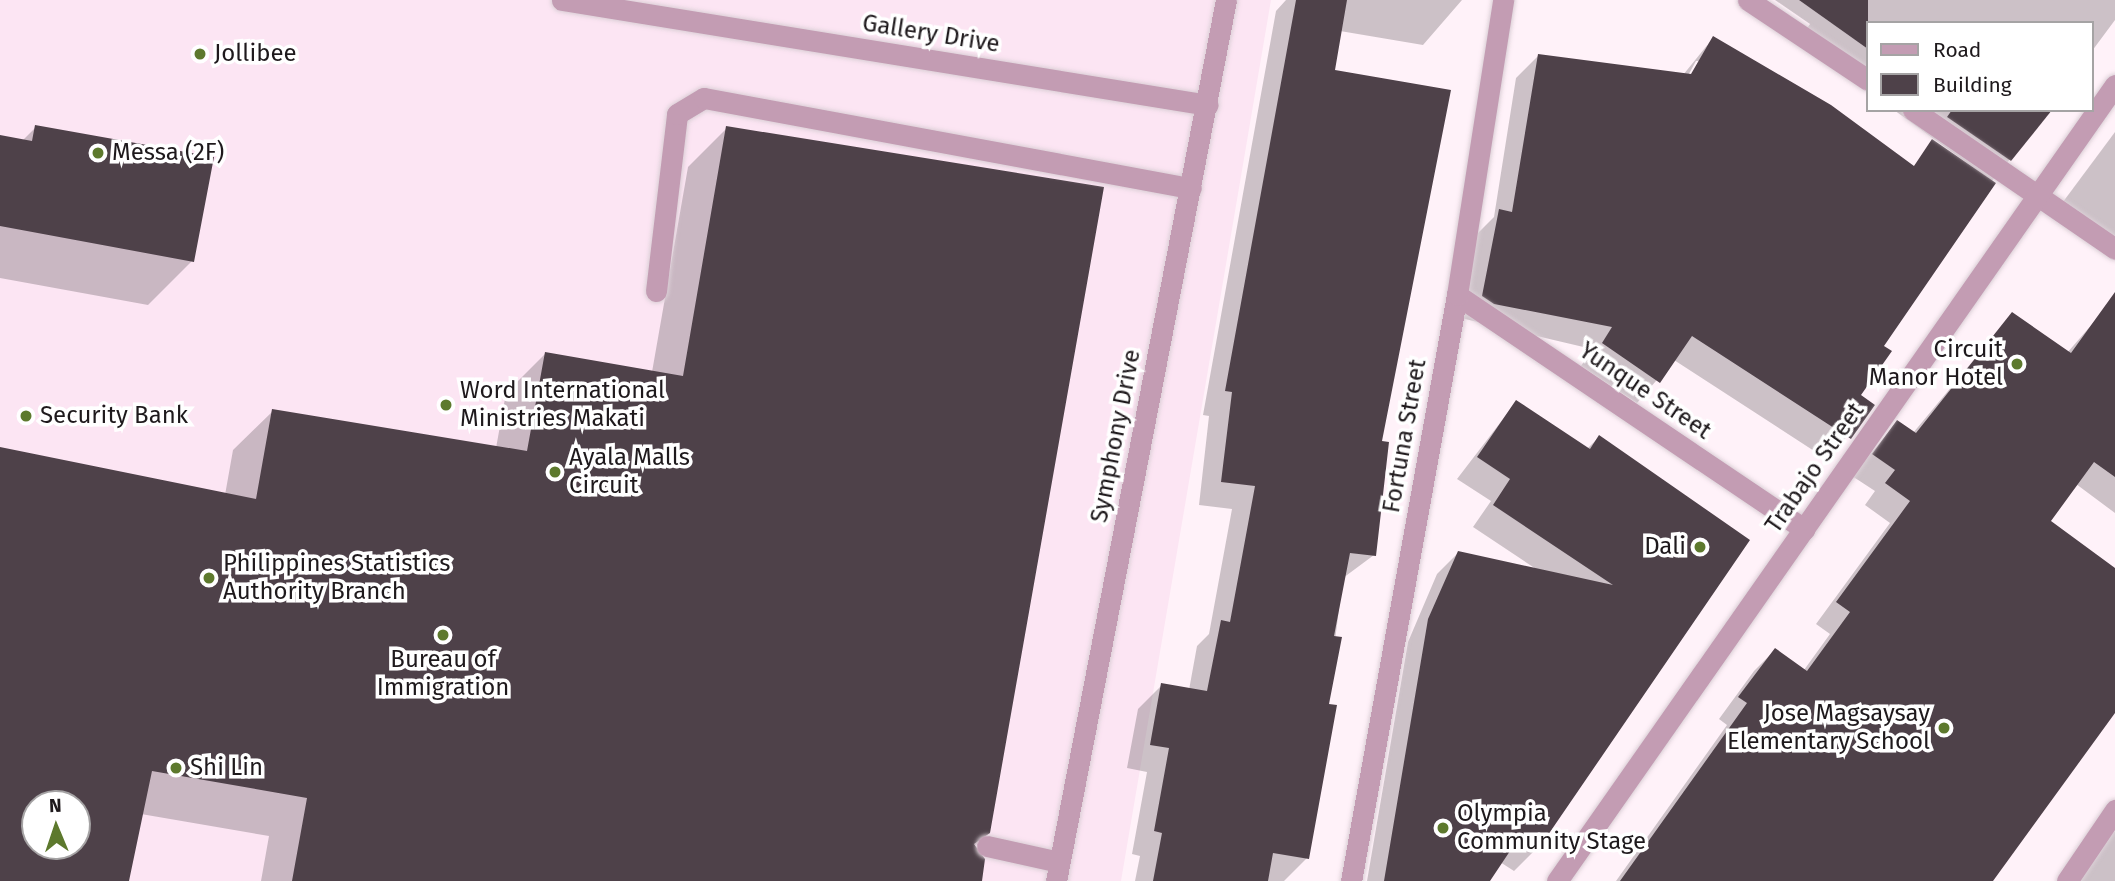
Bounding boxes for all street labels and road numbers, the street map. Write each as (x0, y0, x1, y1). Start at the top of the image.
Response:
street label: Gallery Drive (860, 9, 1002, 59)
street label: Yunque Street (1574, 336, 1716, 446)
street label: Symphony Drive (1085, 347, 1147, 525)
street label: Fortuna Street (1377, 357, 1433, 515)
street label: Trabajo Street (1760, 397, 1870, 539)

